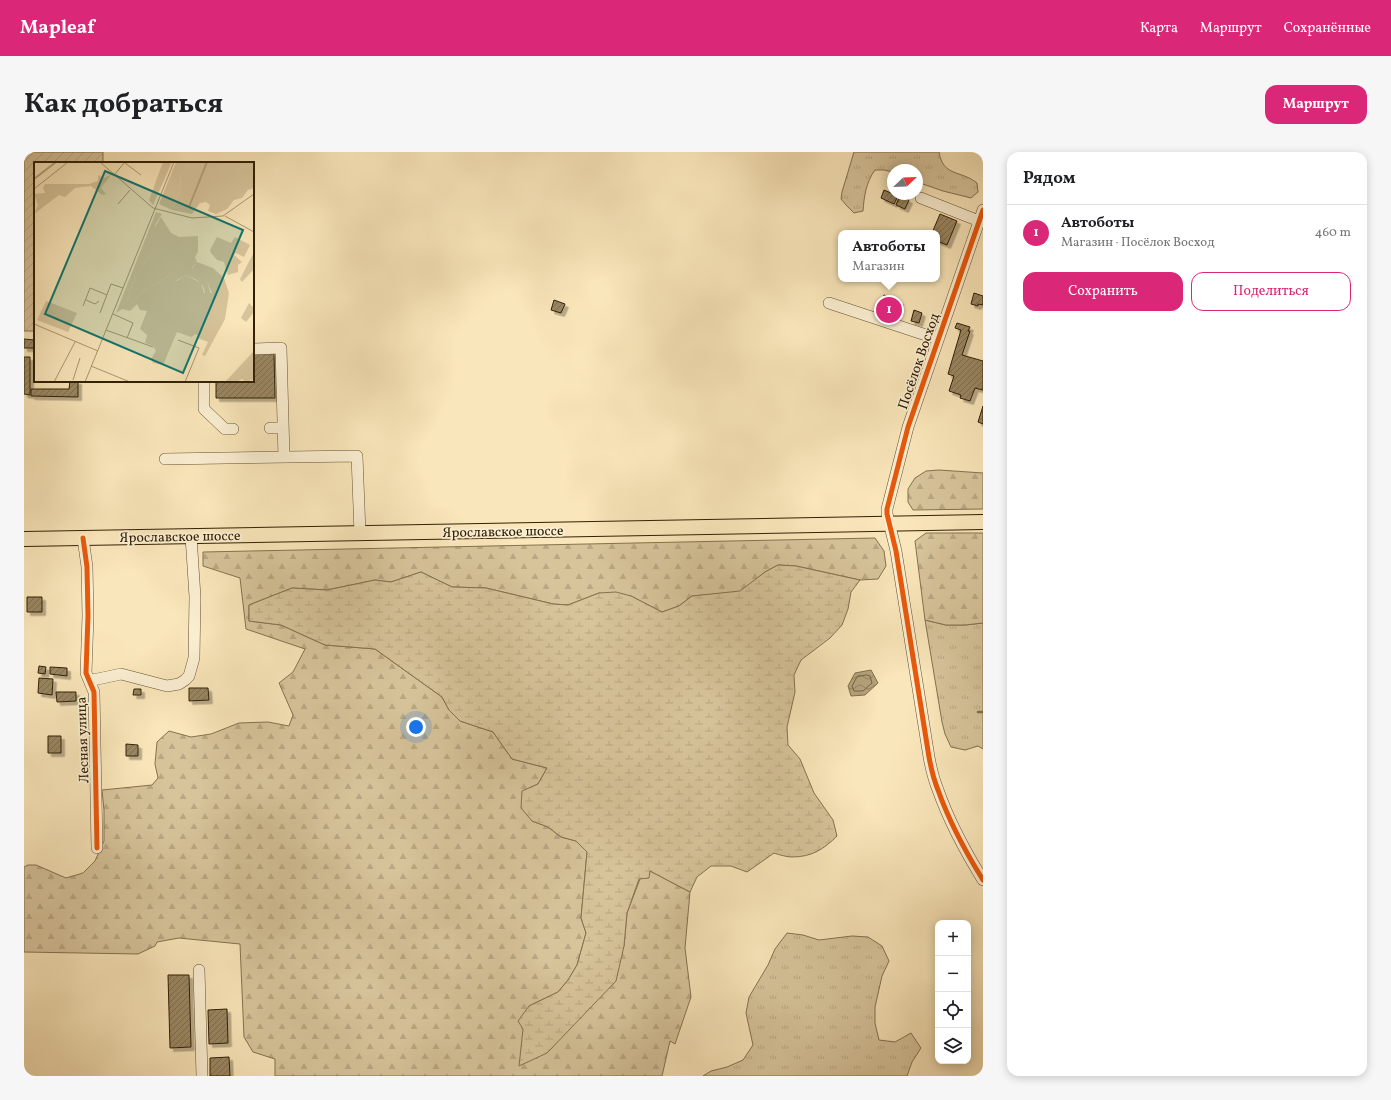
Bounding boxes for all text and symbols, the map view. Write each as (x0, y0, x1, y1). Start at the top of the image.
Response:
text: Mapleaf (20, 15, 95, 41)
text: Карта (1140, 19, 1178, 38)
text: Маршрут (1200, 19, 1262, 38)
text: Сохранённые (1284, 19, 1371, 38)
text: Как добраться (24, 85, 223, 124)
button: Маршрут (1265, 85, 1367, 124)
inset map (34, 162, 254, 382)
north arrow (887, 164, 923, 200)
text: Рядом (1023, 167, 1076, 190)
text: Автоботы (1061, 213, 1134, 234)
text: 1 (1033, 224, 1039, 242)
text: 460 m (1315, 224, 1351, 242)
popup (838, 230, 940, 282)
text: Магазин · Посёлок Восход (1061, 234, 1215, 252)
text: Автоботы (852, 237, 926, 258)
text: Магазин (852, 258, 905, 276)
button: Сохранить (1023, 272, 1183, 311)
button: Поделиться (1191, 272, 1351, 311)
pin: 1 (876, 295, 902, 325)
street label: Посёлок Восход (894, 311, 945, 412)
street label: Ярославское шоссе (442, 522, 564, 543)
street label: Ярославское шоссе (119, 527, 241, 548)
street label: Лесная улица (72, 696, 95, 784)
your location (406, 717, 426, 737)
map controls (935, 920, 971, 1064)
button: + (935, 920, 971, 956)
button: − (935, 956, 971, 992)
button: locate (935, 992, 971, 1028)
button: layers (935, 1028, 971, 1064)

